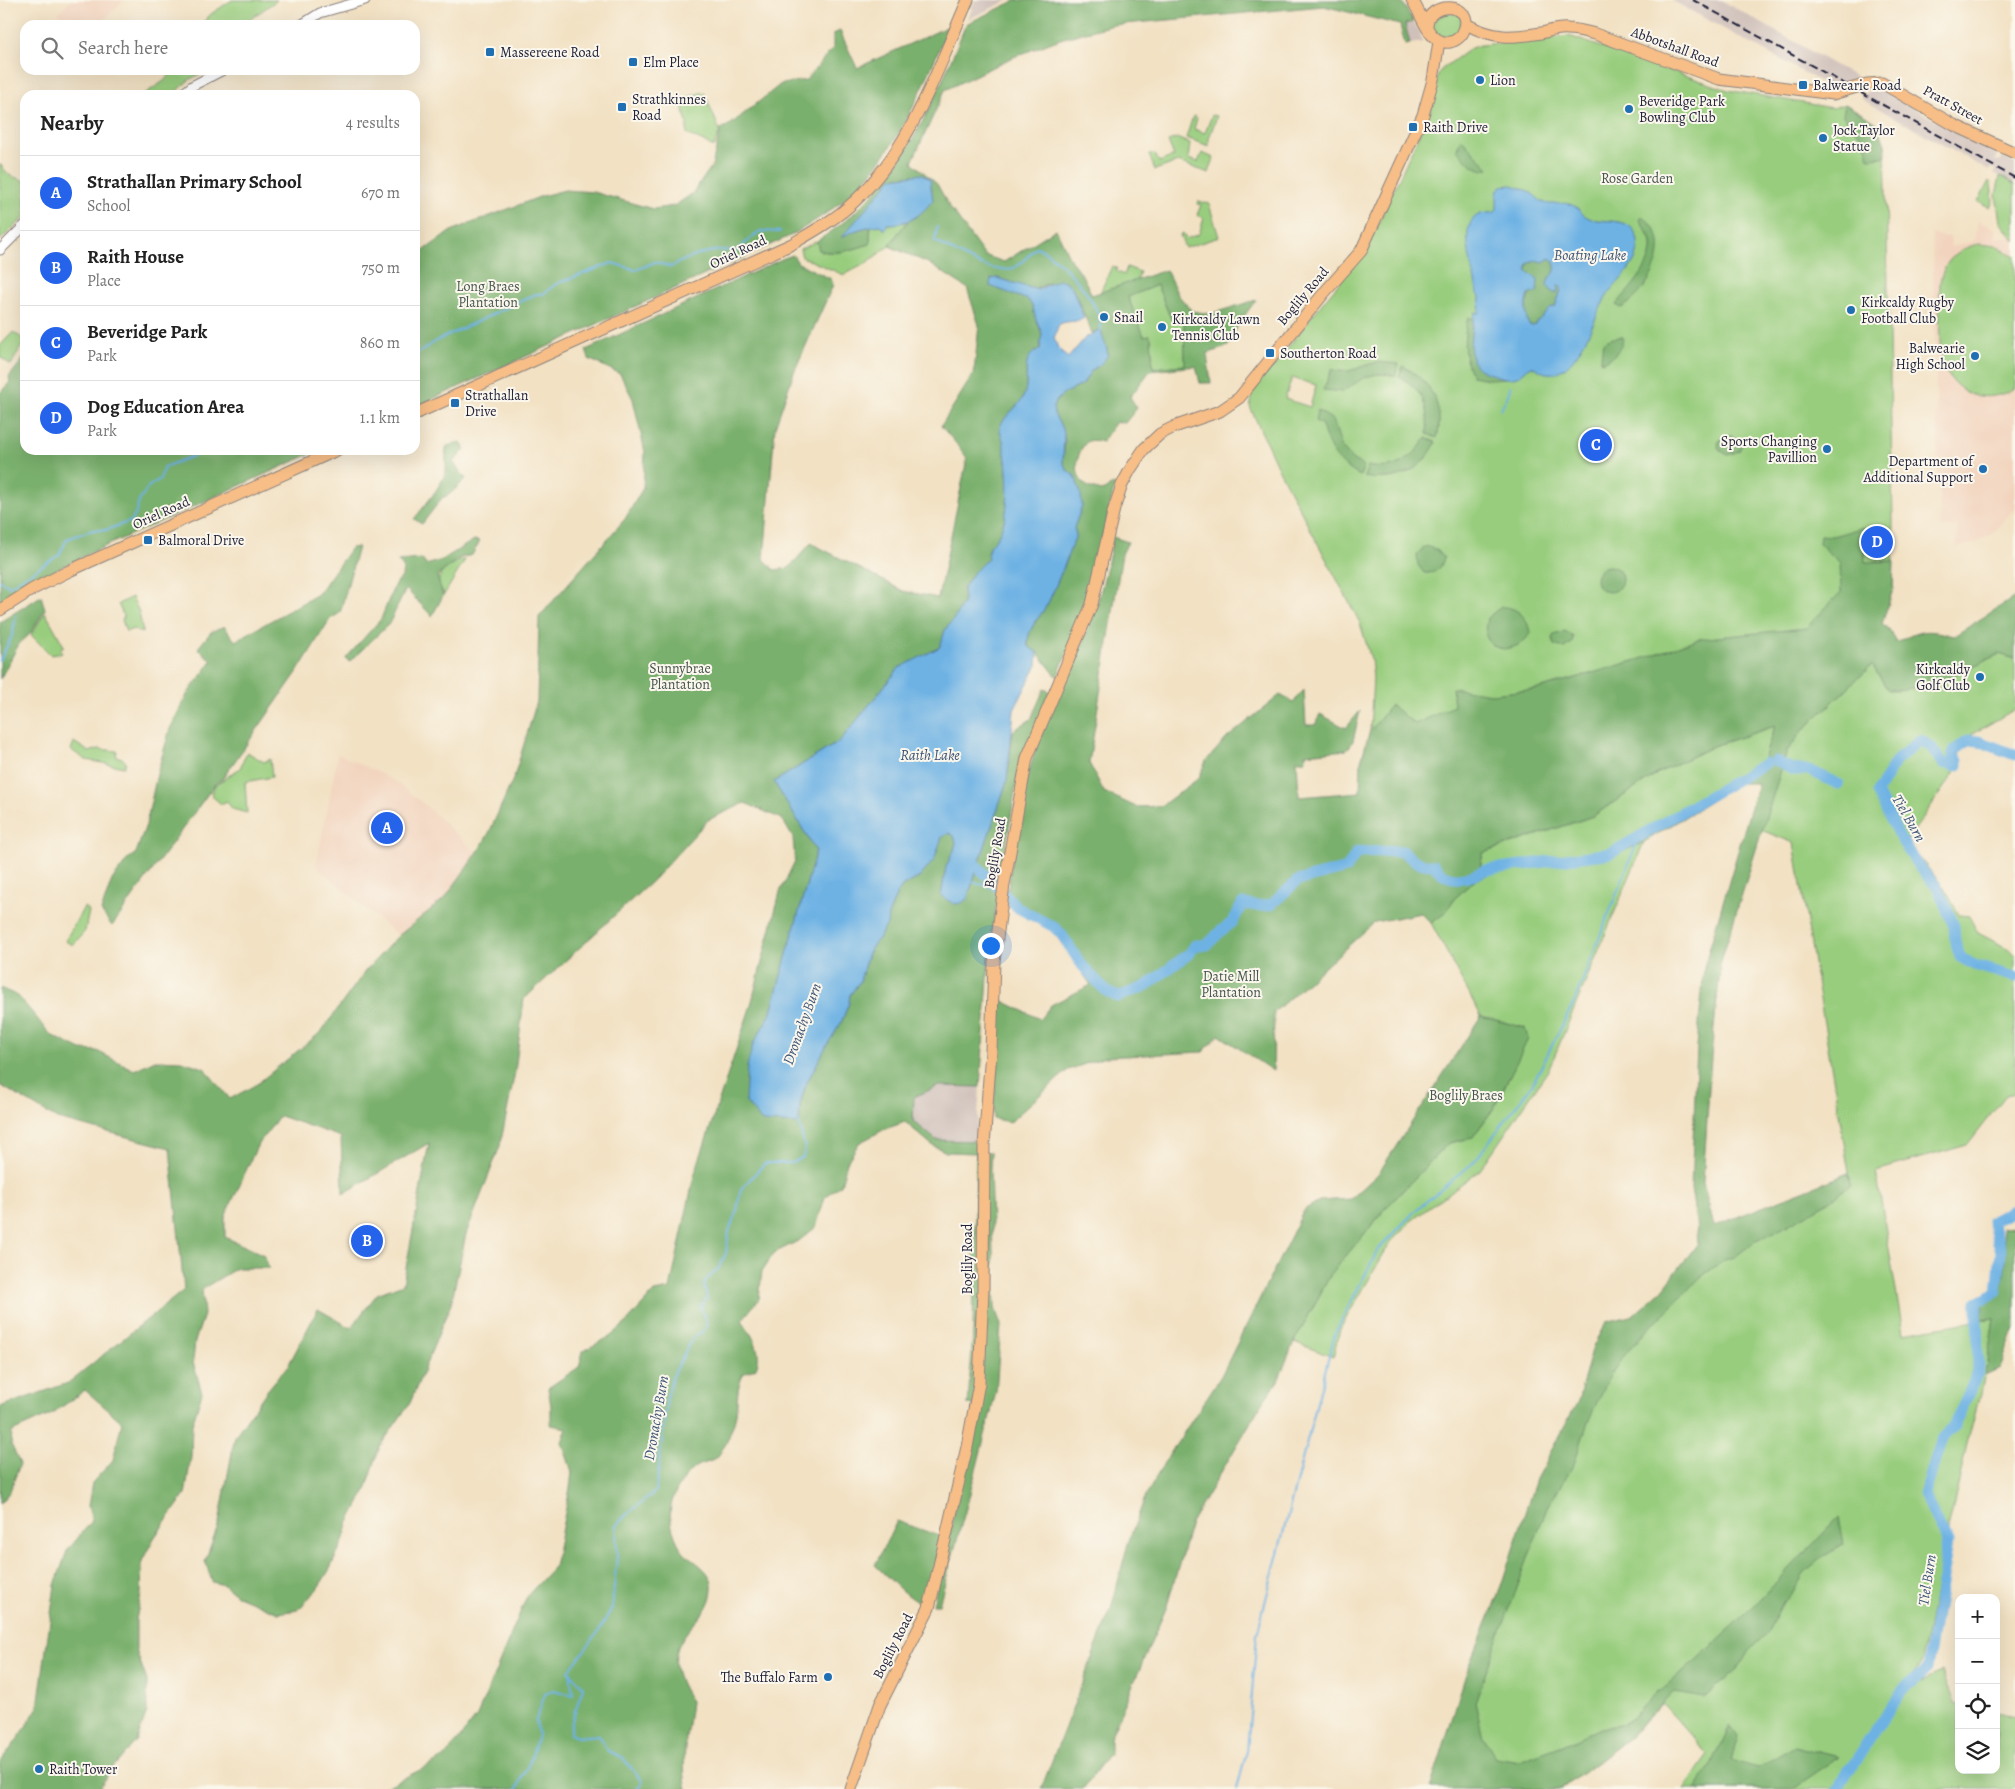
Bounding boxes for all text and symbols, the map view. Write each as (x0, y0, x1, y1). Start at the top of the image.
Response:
search box (20, 20, 420, 75)
street label: Abbotshall Road (1628, 22, 1722, 72)
icon: search (38, 34, 66, 62)
text: Search here (78, 35, 168, 61)
place label: Massereene Road (500, 43, 600, 62)
marker: Massereene Road (484, 46, 496, 58)
place label: Elm Place (643, 53, 699, 72)
marker: Elm Place (627, 56, 639, 68)
place label: Lion (1490, 71, 1516, 90)
marker: Lion (1474, 74, 1486, 86)
place label: Balwearie Road (1813, 76, 1902, 95)
marker: Balwearie Road (1797, 79, 1809, 91)
street label: Pratt Street (1920, 81, 1987, 129)
place label: Strathkinnes Road (632, 90, 706, 125)
place label: Beveridge Park Bowling Club (1639, 92, 1725, 127)
marker: Strathkinnes Road (616, 101, 628, 113)
marker: Beveridge Park Bowling Club (1623, 103, 1635, 115)
text: Nearby (40, 109, 103, 137)
text: 4 results (346, 112, 400, 134)
place label: Raith Drive (1423, 118, 1488, 137)
marker: Raith Drive (1407, 121, 1419, 133)
place label: Jock Taylor Statue (1833, 121, 1895, 156)
marker: Jock Taylor Statue (1817, 132, 1829, 144)
text: Strathallan Primary School (87, 169, 302, 195)
park label: Rose Garden (1601, 169, 1673, 188)
text: A (51, 182, 61, 204)
text: 670 m (361, 182, 400, 204)
text: School (87, 195, 130, 217)
street label: Oriel Road (707, 230, 770, 273)
text: Raith House (87, 244, 184, 270)
water label: Boating Lake (1554, 245, 1627, 265)
text: B (51, 257, 61, 279)
text: 750 m (361, 257, 400, 279)
street label: Boglily Road (1273, 262, 1333, 329)
text: Place (87, 270, 121, 292)
park label: Long Braes Plantation (456, 277, 520, 312)
place label: Kirkcaldy Rugby Football Club (1861, 293, 1955, 328)
marker: Kirkcaldy Rugby Football Club (1845, 304, 1857, 316)
place label: Snail (1114, 308, 1143, 327)
place label: Kirkcaldy Lawn Tennis Club (1172, 310, 1260, 345)
marker: Snail (1098, 311, 1110, 323)
text: Beveridge Park (87, 319, 207, 345)
marker: Kirkcaldy Lawn Tennis Club (1156, 321, 1168, 333)
text: C (51, 332, 61, 354)
text: 860 m (360, 332, 400, 354)
place label: Balwearie High School (1895, 339, 1966, 374)
place label: Southerton Road (1280, 344, 1377, 363)
text: Park (87, 345, 117, 367)
marker: Southerton Road (1264, 347, 1276, 359)
marker: Balwearie High School (1969, 350, 1981, 362)
place label: Strathallan Drive (465, 386, 529, 421)
text: Dog Education Area (87, 394, 244, 420)
marker: Strathallan Drive (449, 397, 461, 409)
text: D (50, 407, 62, 429)
text: 1.1 km (360, 407, 400, 429)
text: Park (87, 420, 117, 442)
pin: C (1580, 426, 1612, 464)
place label: Sports Changing Pavillion (1721, 432, 1817, 467)
marker: Sports Changing Pavillion (1821, 443, 1833, 455)
place label: Department of Additional Support (1862, 452, 1975, 487)
marker: Department of Additional Support (1977, 463, 1989, 475)
street label: Oriel Road (129, 492, 193, 534)
pin: D (1861, 523, 1893, 561)
place label: Balmoral Drive (158, 531, 244, 550)
marker: Balmoral Drive (142, 534, 154, 546)
park label: Sunnybrae Plantation (649, 659, 711, 694)
place label: Kirkcaldy Golf Club (1916, 660, 1971, 695)
marker: Kirkcaldy Golf Club (1974, 671, 1986, 683)
water label: Raith Lake (900, 745, 960, 765)
water label: Tiel Burn (1887, 791, 1931, 845)
pin: A (371, 809, 403, 847)
street label: Boglily Road (979, 816, 1011, 890)
your location (978, 933, 1004, 959)
park label: Datie Mill Plantation (1201, 967, 1261, 1002)
water label: Dronachy Burn (778, 980, 826, 1068)
park label: Boglily Braes (1429, 1086, 1503, 1105)
pin: B (351, 1222, 383, 1260)
street label: Boglily Road (958, 1223, 977, 1295)
water label: Dronachy Burn (639, 1374, 673, 1462)
water label: Tiel Burn (1913, 1553, 1941, 1607)
map controls (1955, 1594, 2000, 1774)
button: + (1955, 1594, 2000, 1639)
street label: Boglily Road (868, 1610, 918, 1682)
button: − (1955, 1639, 2000, 1684)
place label: The Buffalo Farm (721, 1668, 818, 1687)
marker: The Buffalo Farm (822, 1671, 834, 1683)
button: locate (1955, 1684, 2000, 1729)
button: layers (1955, 1729, 2000, 1774)
place label: Raith Tower (49, 1760, 118, 1779)
marker: Raith Tower (33, 1763, 45, 1775)

